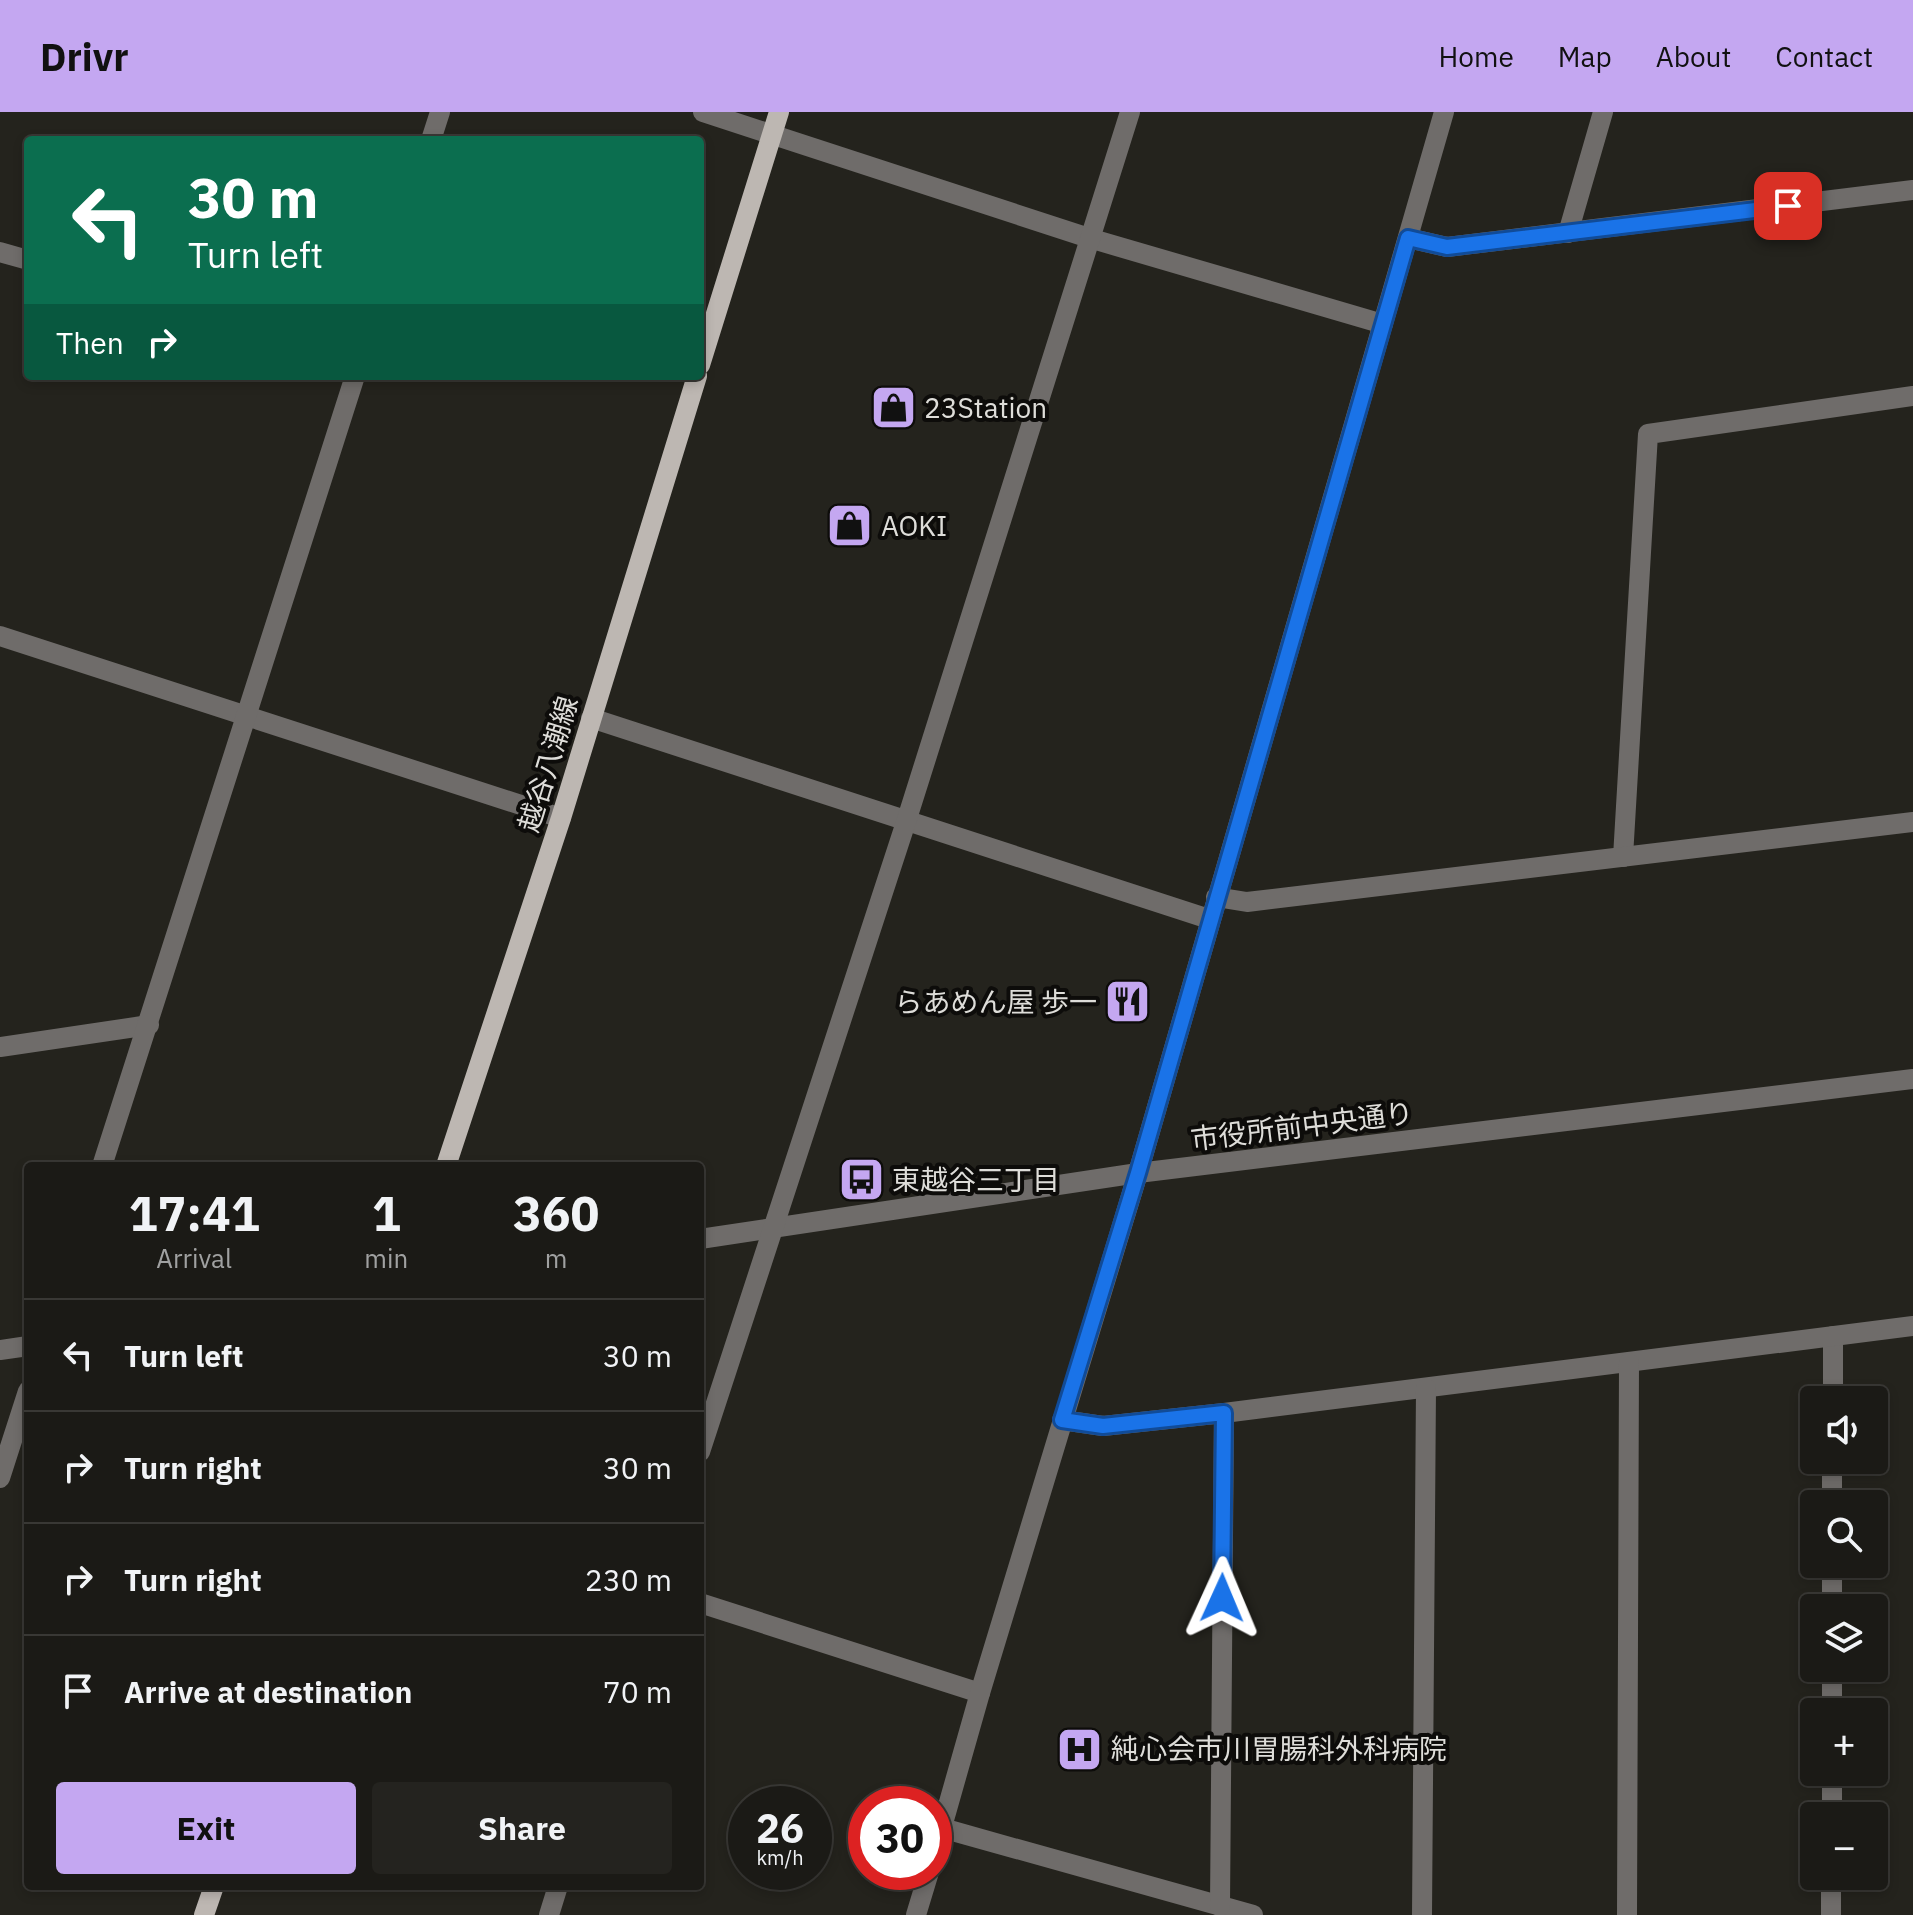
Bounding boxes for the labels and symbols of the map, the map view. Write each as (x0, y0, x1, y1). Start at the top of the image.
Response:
pin (1754, 172, 1822, 240)
shop icon: 23Station (869, 384, 917, 432)
place label: 23Station (924, 389, 1047, 426)
shop icon: AOKI (826, 502, 874, 550)
place label: AOKI (881, 507, 947, 544)
street label: 越谷八潮線 (509, 691, 586, 836)
restaurant icon: らあめん屋 歩一 (1104, 978, 1152, 1026)
place label: らあめん屋 歩一 (894, 983, 1097, 1020)
street label: 市役所前中央通り (1189, 1093, 1415, 1158)
bus stop icon: 東越谷三丁目 (837, 1156, 885, 1204)
place label: 東越谷三丁目 (892, 1161, 1060, 1198)
position arrow (1180, 1556, 1264, 1640)
hospital icon: 純心会市川胃腸科外科病院 (1056, 1725, 1104, 1773)
place label: 純心会市川胃腸科外科病院 (1111, 1730, 1447, 1767)
speed limit sign: 30 (848, 1786, 952, 1890)

